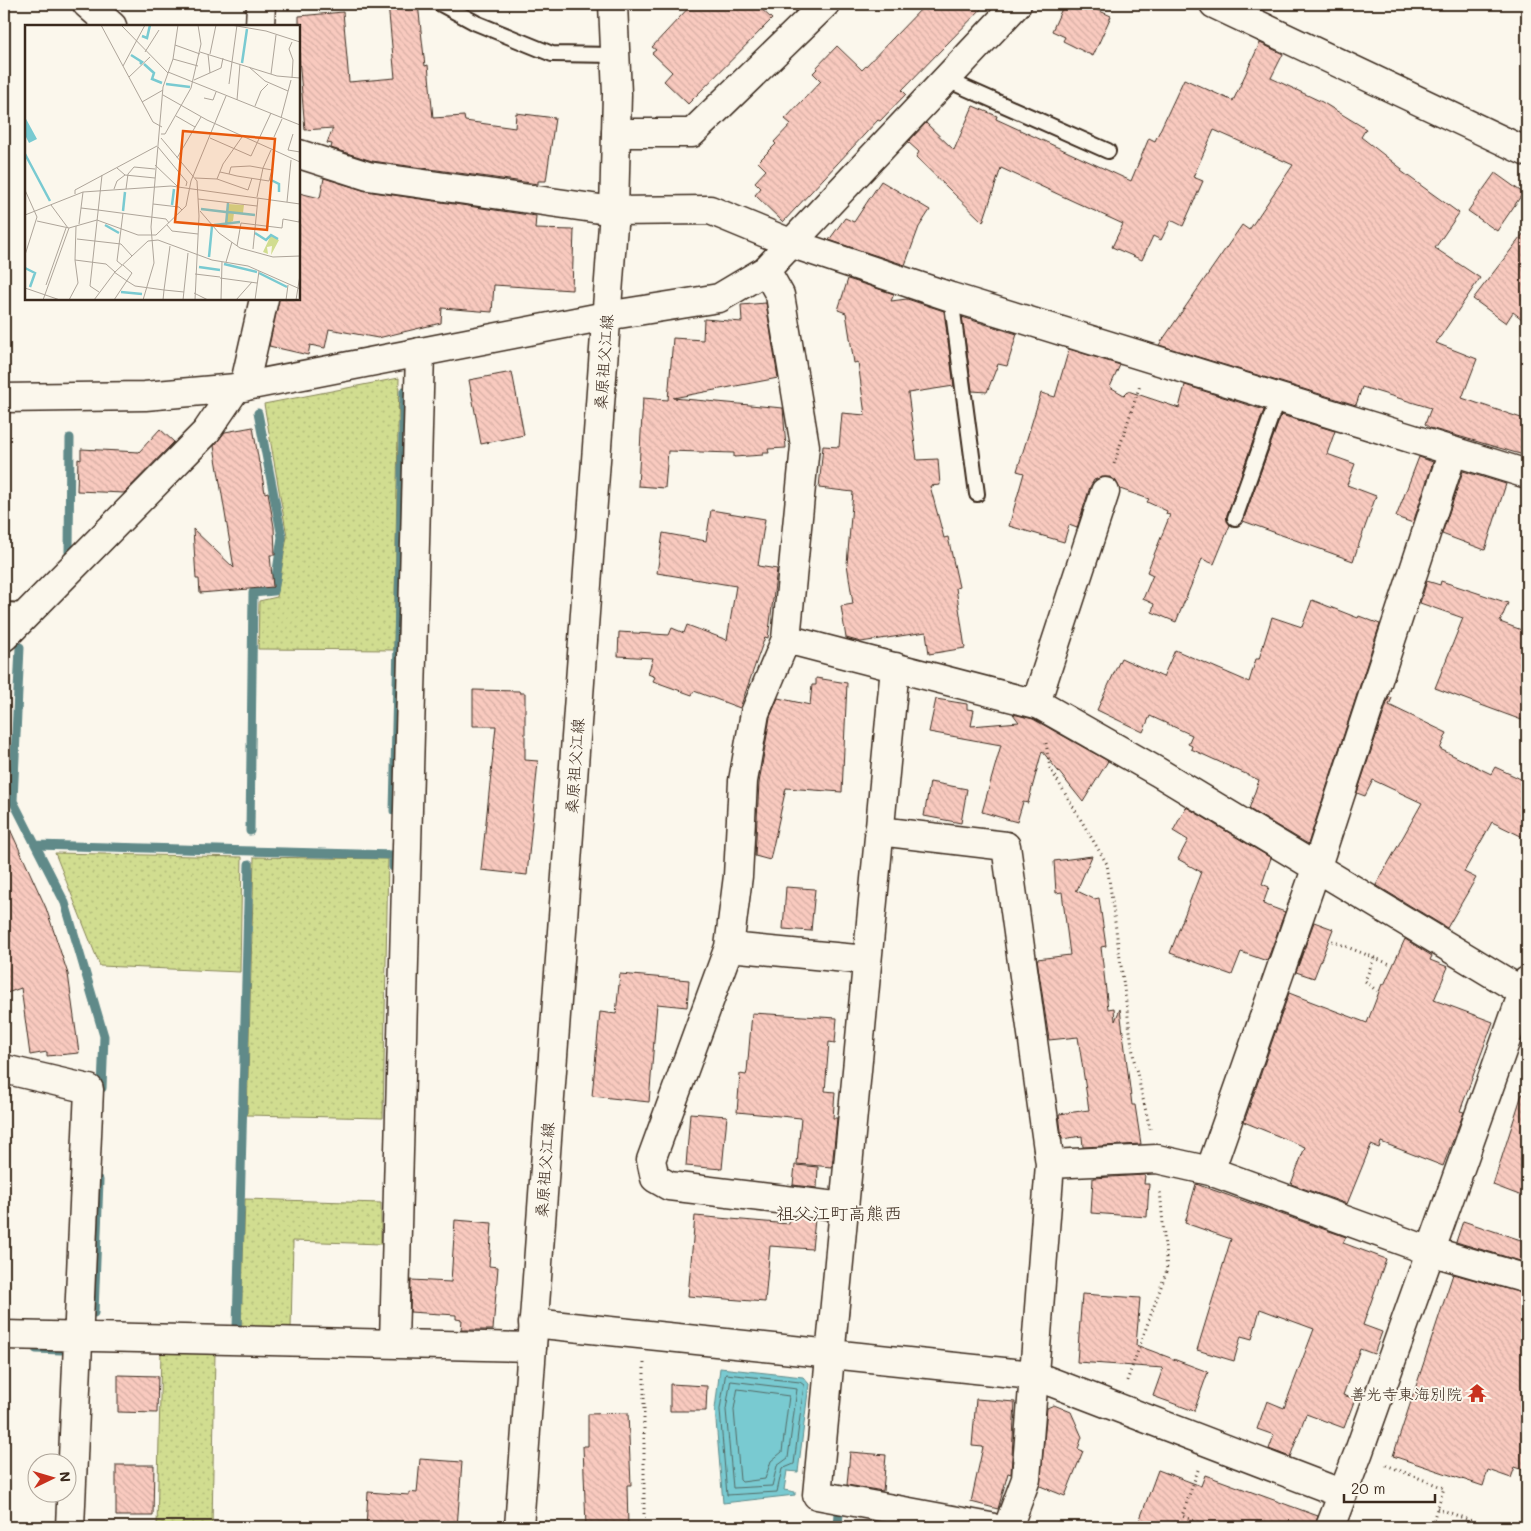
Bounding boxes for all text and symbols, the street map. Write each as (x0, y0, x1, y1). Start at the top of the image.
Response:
inset map (25, 25, 300, 300)
street label: 桑原祖父江線 (589, 313, 617, 411)
street label: 桑原祖父江線 (560, 717, 588, 815)
street label: 桑原祖父江線 (530, 1121, 558, 1219)
district label: 祖父江町高熊西 (776, 1201, 902, 1225)
temple icon: 善光寺東海別院 (1466, 1382, 1488, 1404)
place label: 善光寺東海別院 (1350, 1383, 1462, 1404)
north arrow (28, 1454, 78, 1504)
text: N (56, 1471, 75, 1483)
scale bar (1344, 1471, 1435, 1503)
text: 20 m (1351, 1478, 1385, 1498)

